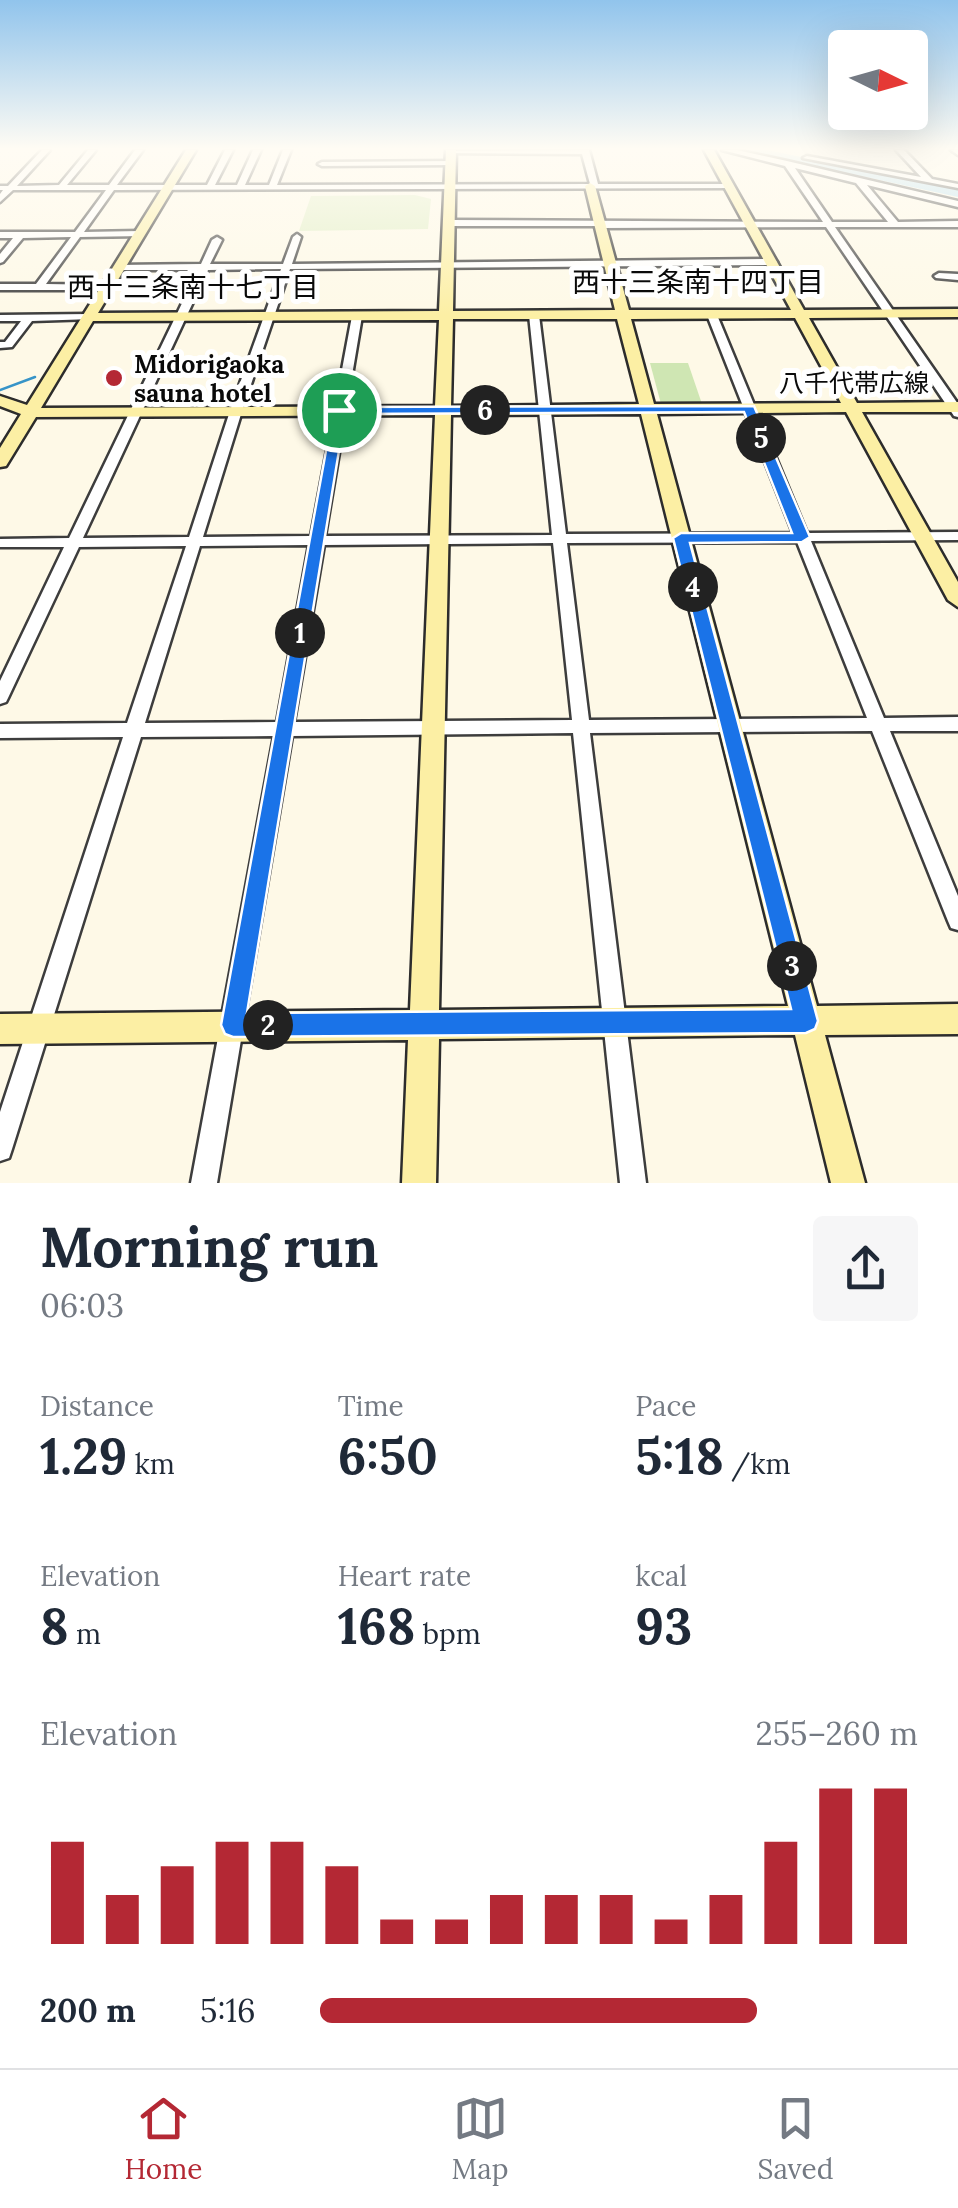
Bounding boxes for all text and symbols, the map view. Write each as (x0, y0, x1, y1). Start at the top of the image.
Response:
north arrow (828, 30, 928, 130)
map controls (828, 30, 928, 130)
district label: 西十三条南十四丁目 (572, 264, 824, 300)
district label: 西十三条南十七丁目 (67, 269, 319, 305)
place label: Midorigaoka sauna hotel (134, 348, 284, 409)
marker: Midorigaoka sauna hotel (103, 367, 125, 389)
street label: 八千代帯広線 (779, 367, 929, 399)
pin (297, 368, 382, 453)
icon: arrive (312, 383, 367, 438)
pin: 6 (460, 385, 510, 435)
text: 6 (477, 392, 493, 428)
pin: 5 (736, 413, 786, 463)
text: 5 (753, 420, 769, 456)
pin: 4 (668, 562, 718, 612)
text: 4 (685, 569, 701, 605)
pin: 1 (275, 608, 325, 658)
text: 1 (294, 615, 306, 651)
pin: 3 (767, 941, 817, 991)
text: 3 (784, 948, 800, 984)
pin: 2 (243, 1000, 293, 1050)
text: 2 (261, 1007, 275, 1043)
text: Morning run (40, 1212, 378, 1282)
button: share (813, 1216, 918, 1321)
text: 06:03 (40, 1285, 124, 1326)
text: Distance (40, 1388, 154, 1424)
text: Time (338, 1388, 404, 1424)
text: Pace (635, 1388, 696, 1424)
text: 1.29 (40, 1424, 127, 1488)
text: 6:50 (338, 1424, 438, 1488)
text: 5:18 (635, 1424, 724, 1488)
text: km (127, 1446, 175, 1482)
text: /km (724, 1446, 791, 1482)
text: Elevation (40, 1558, 160, 1594)
text: Heart rate (338, 1558, 471, 1594)
text: kcal (635, 1558, 687, 1594)
text: 8 (40, 1594, 69, 1658)
text: 168 (338, 1594, 415, 1658)
text: 93 (635, 1594, 692, 1658)
text: m (69, 1616, 101, 1652)
text: bpm (415, 1616, 481, 1652)
text: Elevation (40, 1713, 177, 1754)
text: 255–260 m (756, 1713, 918, 1754)
text: 200 m (40, 1990, 136, 2031)
text: 5:16 (200, 1990, 256, 2031)
tab: Home (125, 2091, 202, 2187)
tab: Map (452, 2091, 508, 2187)
tab: Saved (758, 2091, 833, 2187)

